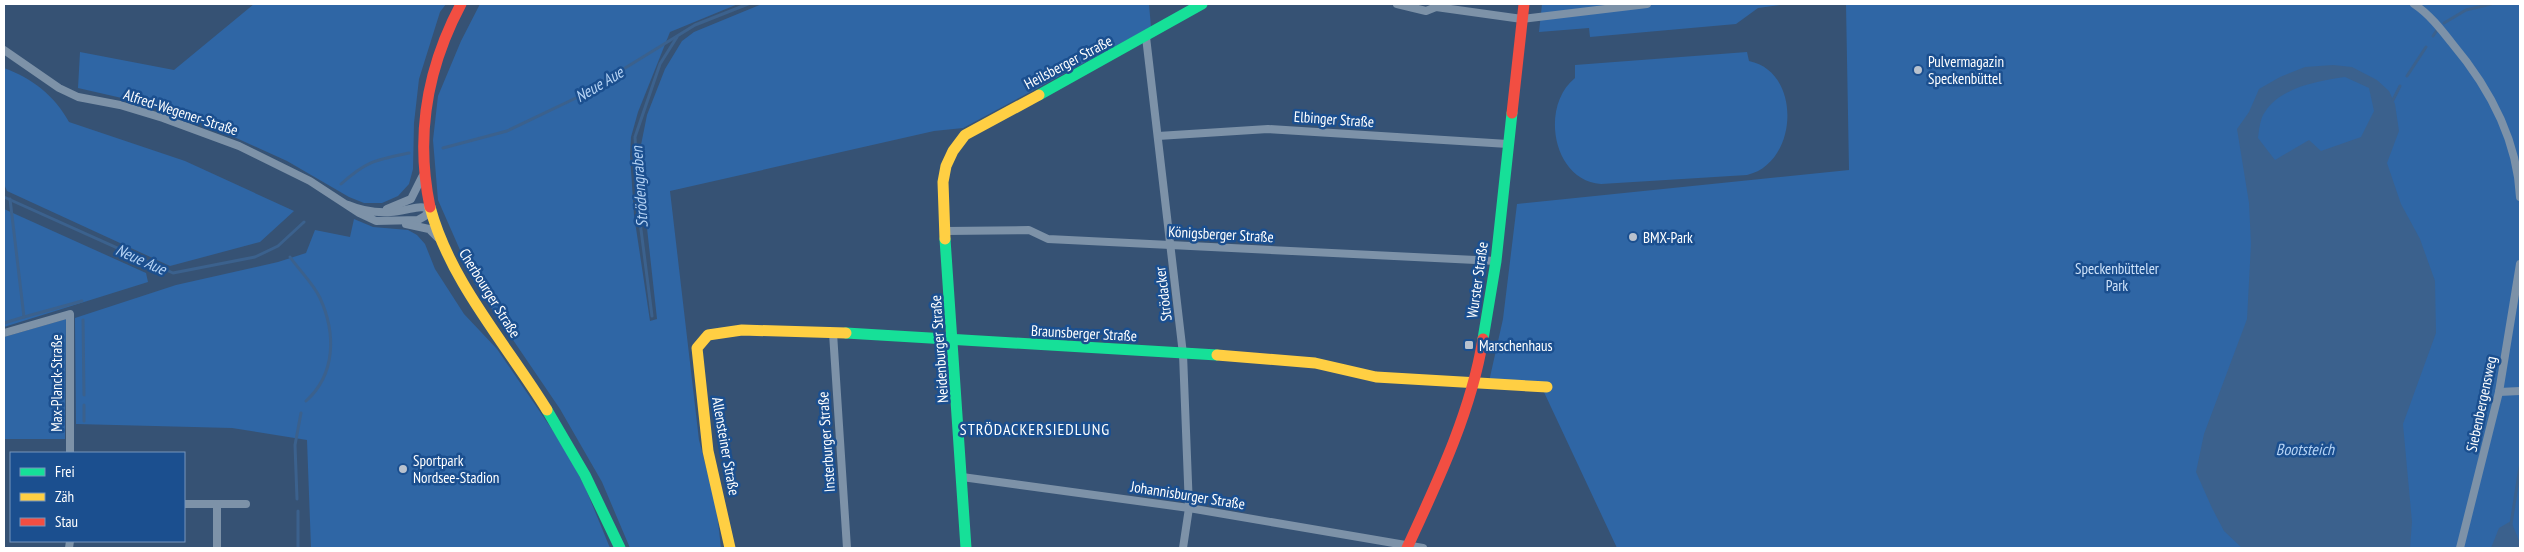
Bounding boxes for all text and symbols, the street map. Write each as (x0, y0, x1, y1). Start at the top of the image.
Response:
street label: Heilsberger Straße (1021, 31, 1115, 93)
place label: Pulvermagazin Speckenbüttel (1928, 52, 2004, 88)
water label: Neue Aue (571, 61, 628, 106)
marker: Pulvermagazin Speckenbüttel (1912, 64, 1924, 76)
street label: Alfred-Wegener-Straße (121, 85, 241, 139)
street label: Elbinger Straße (1293, 107, 1375, 131)
water label: Strödengraben (626, 145, 652, 228)
street label: Königsberger Straße (1168, 222, 1274, 246)
place label: BMX-Park (1643, 228, 1693, 247)
marker: BMX-Park (1627, 231, 1639, 243)
water label: Neue Aue (113, 239, 170, 279)
street label: Wurster Straße (1462, 241, 1492, 319)
street label: Cherbourger Straße (455, 245, 525, 341)
park label: Speckenbütteler Park (2075, 259, 2160, 295)
street label: Strödacker (1150, 265, 1176, 322)
street label: Neidenburger Straße (926, 294, 952, 404)
street label: Braunsberger Straße (1030, 321, 1138, 345)
street label: Max-Planck-Straße (47, 334, 66, 432)
place label: Marschenhaus (1479, 336, 1553, 355)
marker: Marschenhaus (1463, 339, 1475, 351)
street label: Siebenbergensweg (2462, 354, 2500, 454)
street label: Insterburger Straße (813, 391, 839, 493)
street label: Allensteiner Straße (708, 395, 744, 497)
district label: STRÖDACKERSIEDLUNG (960, 419, 1110, 439)
water label: Bootsteich (2276, 439, 2335, 459)
place label: Sportpark Nordsee-Stadion (413, 451, 499, 487)
legend (10, 452, 185, 542)
text: Frei (55, 462, 75, 481)
marker: Sportpark Nordsee-Stadion (397, 463, 409, 475)
street label: Johannisburger Straße (1129, 476, 1247, 513)
text: Zäh (55, 487, 74, 506)
text: Stau (55, 512, 78, 531)

